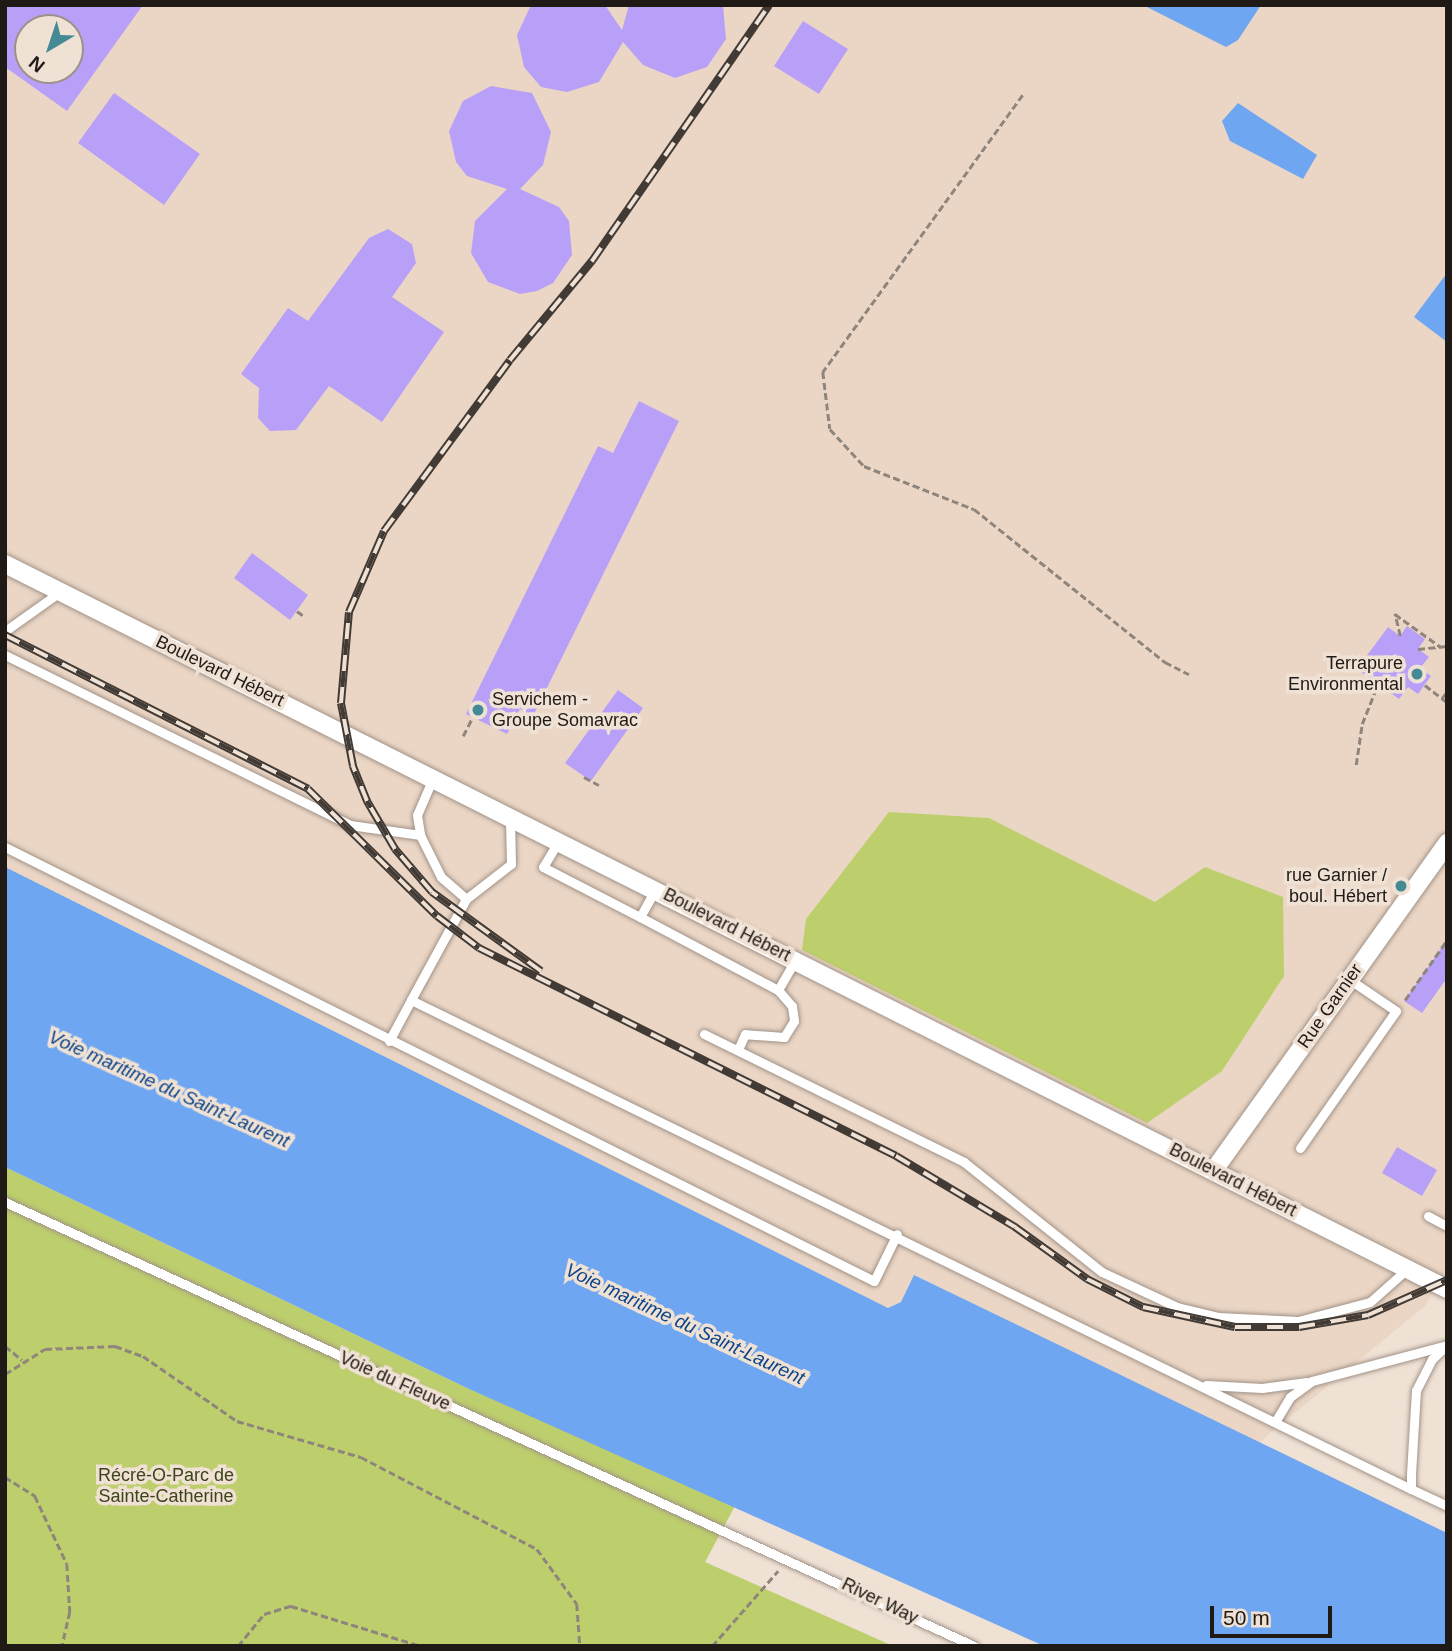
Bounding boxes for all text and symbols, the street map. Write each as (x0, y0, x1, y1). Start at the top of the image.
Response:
north arrow (14, 14, 84, 84)
text: N (25, 52, 49, 77)
street label: Boulevard Hébert (152, 631, 288, 711)
place label: Terrapure Environmental (1288, 653, 1403, 696)
marker: Terrapure Environmental (1409, 666, 1425, 682)
place label: Servichem - Groupe Somavrac (492, 689, 638, 732)
marker: Servichem - Groupe Somavrac (470, 702, 486, 718)
place label: rue Garnier / boul. Hébert (1286, 865, 1387, 908)
marker: rue Garnier / boul. Hébert (1393, 878, 1409, 894)
street label: Boulevard Hébert (660, 884, 794, 966)
street label: Rue Garnier (1293, 960, 1367, 1052)
water label: Voie maritime du Saint-Laurent (45, 1025, 293, 1153)
street label: Boulevard Hébert (1166, 1139, 1300, 1221)
water label: Voie maritime du Saint-Laurent (562, 1258, 808, 1390)
street label: Voie du Fleuve (336, 1347, 454, 1415)
park label: Récré-O-Parc de Sainte-Catherine (98, 1465, 234, 1508)
street label: River Way (838, 1573, 922, 1629)
scale bar (1214, 1592, 1336, 1636)
text: 50 m (1223, 1606, 1270, 1629)

